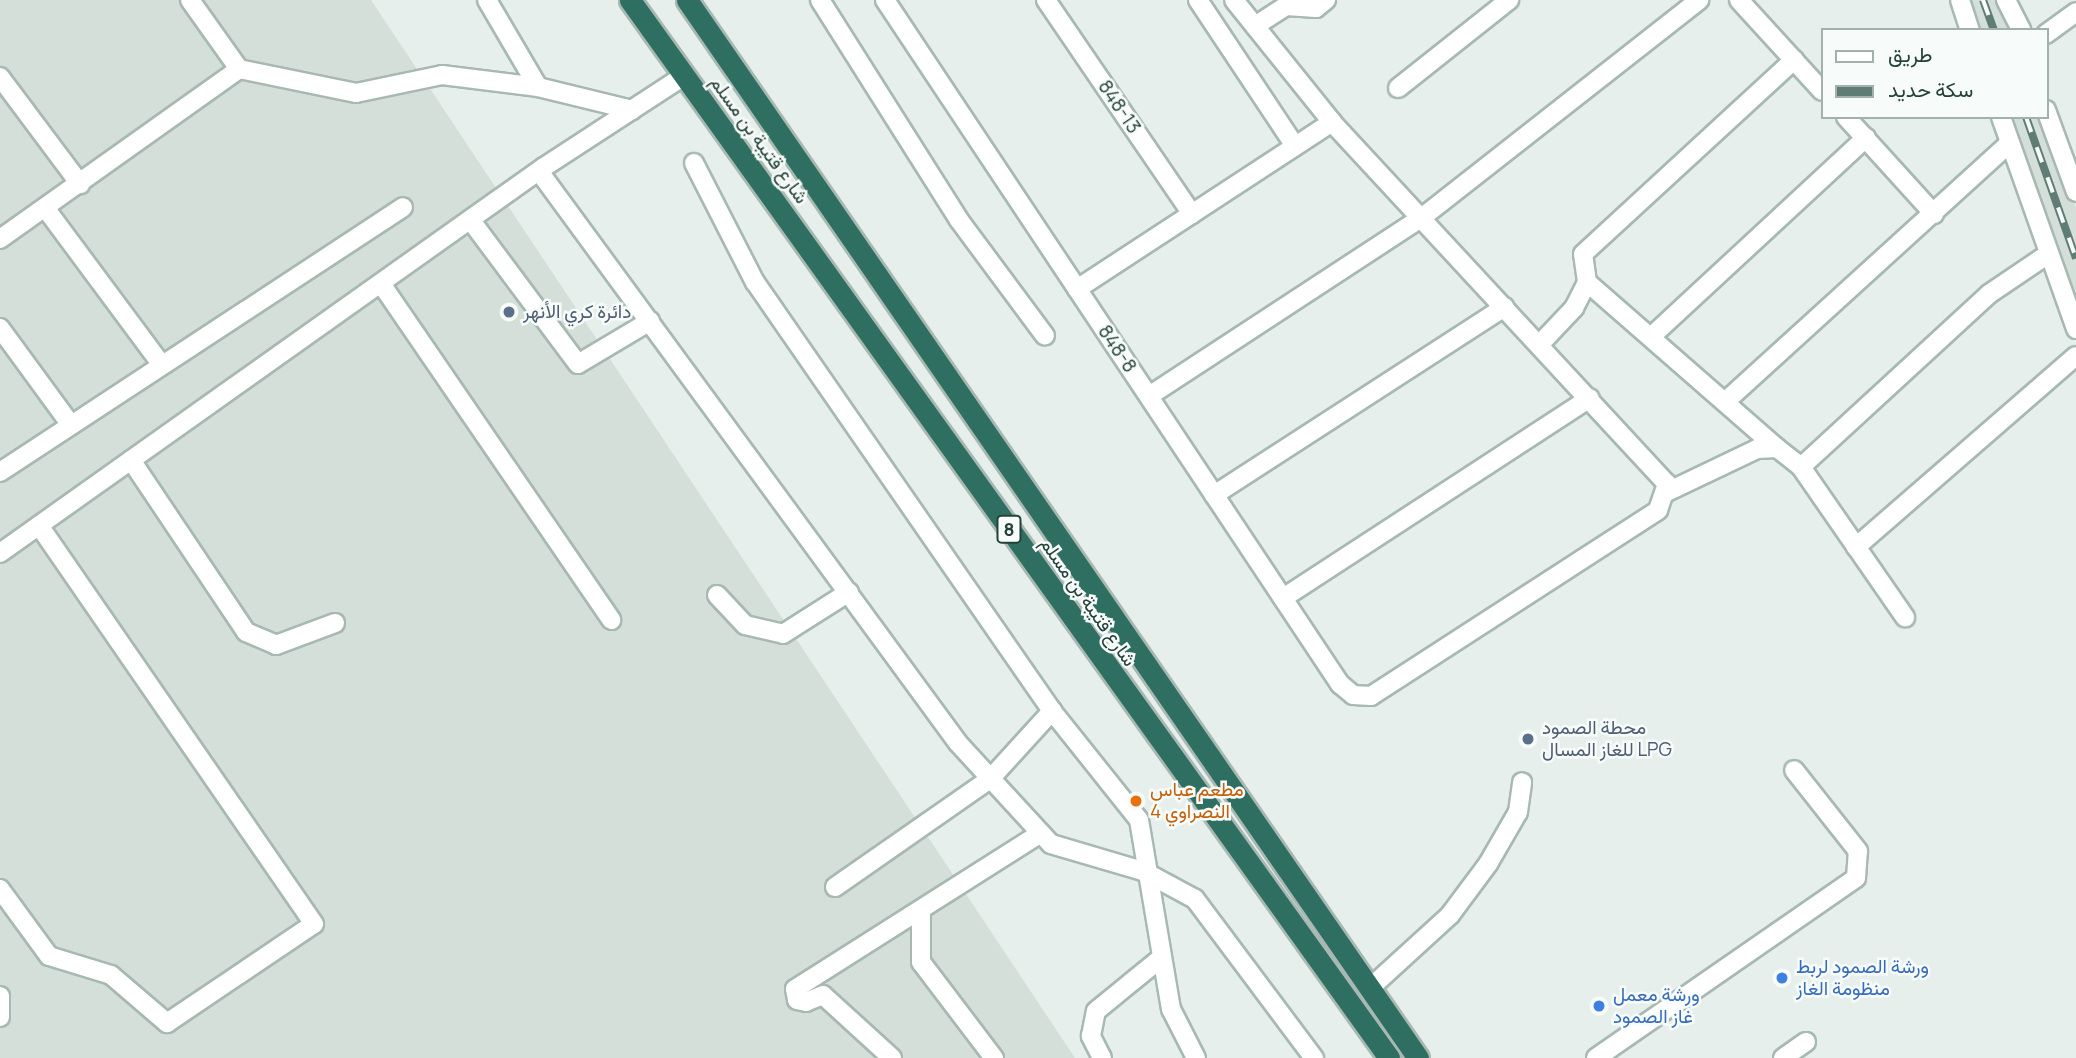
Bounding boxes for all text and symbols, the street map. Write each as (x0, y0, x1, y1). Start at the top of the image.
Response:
legend (1820, 28, 2048, 119)
text: طريق (1888, 40, 1933, 68)
street label: شارع قتيبة بن مسلم (705, 72, 813, 208)
text: سكة حديد (1888, 75, 1973, 103)
street label: 848-13 (1093, 76, 1145, 138)
place label: دائرة كري الأنهر (523, 301, 631, 323)
marker: دائرة كري الأنهر (501, 304, 517, 320)
street label: 848-8 (1093, 321, 1141, 377)
road number: 8 (995, 514, 1023, 544)
street label: شارع قتيبة بن مسلم (1035, 533, 1141, 671)
place label: محطة الصمود للغاز المسال LPG (1542, 717, 1672, 761)
marker: محطة الصمود للغاز المسال LPG (1520, 731, 1536, 747)
place label: مطعم عباس النصراوي 4 (1150, 779, 1244, 823)
marker: مطعم عباس النصراوي 4 (1128, 793, 1144, 809)
place label: ورشة الصمود لربط منظومة الغاز (1796, 956, 1929, 1000)
marker: ورشة الصمود لربط منظومة الغاز (1774, 970, 1790, 986)
place label: ورشة معمل غاز الصمود (1613, 984, 1700, 1028)
marker: ورشة معمل غاز الصمود (1591, 998, 1607, 1014)

